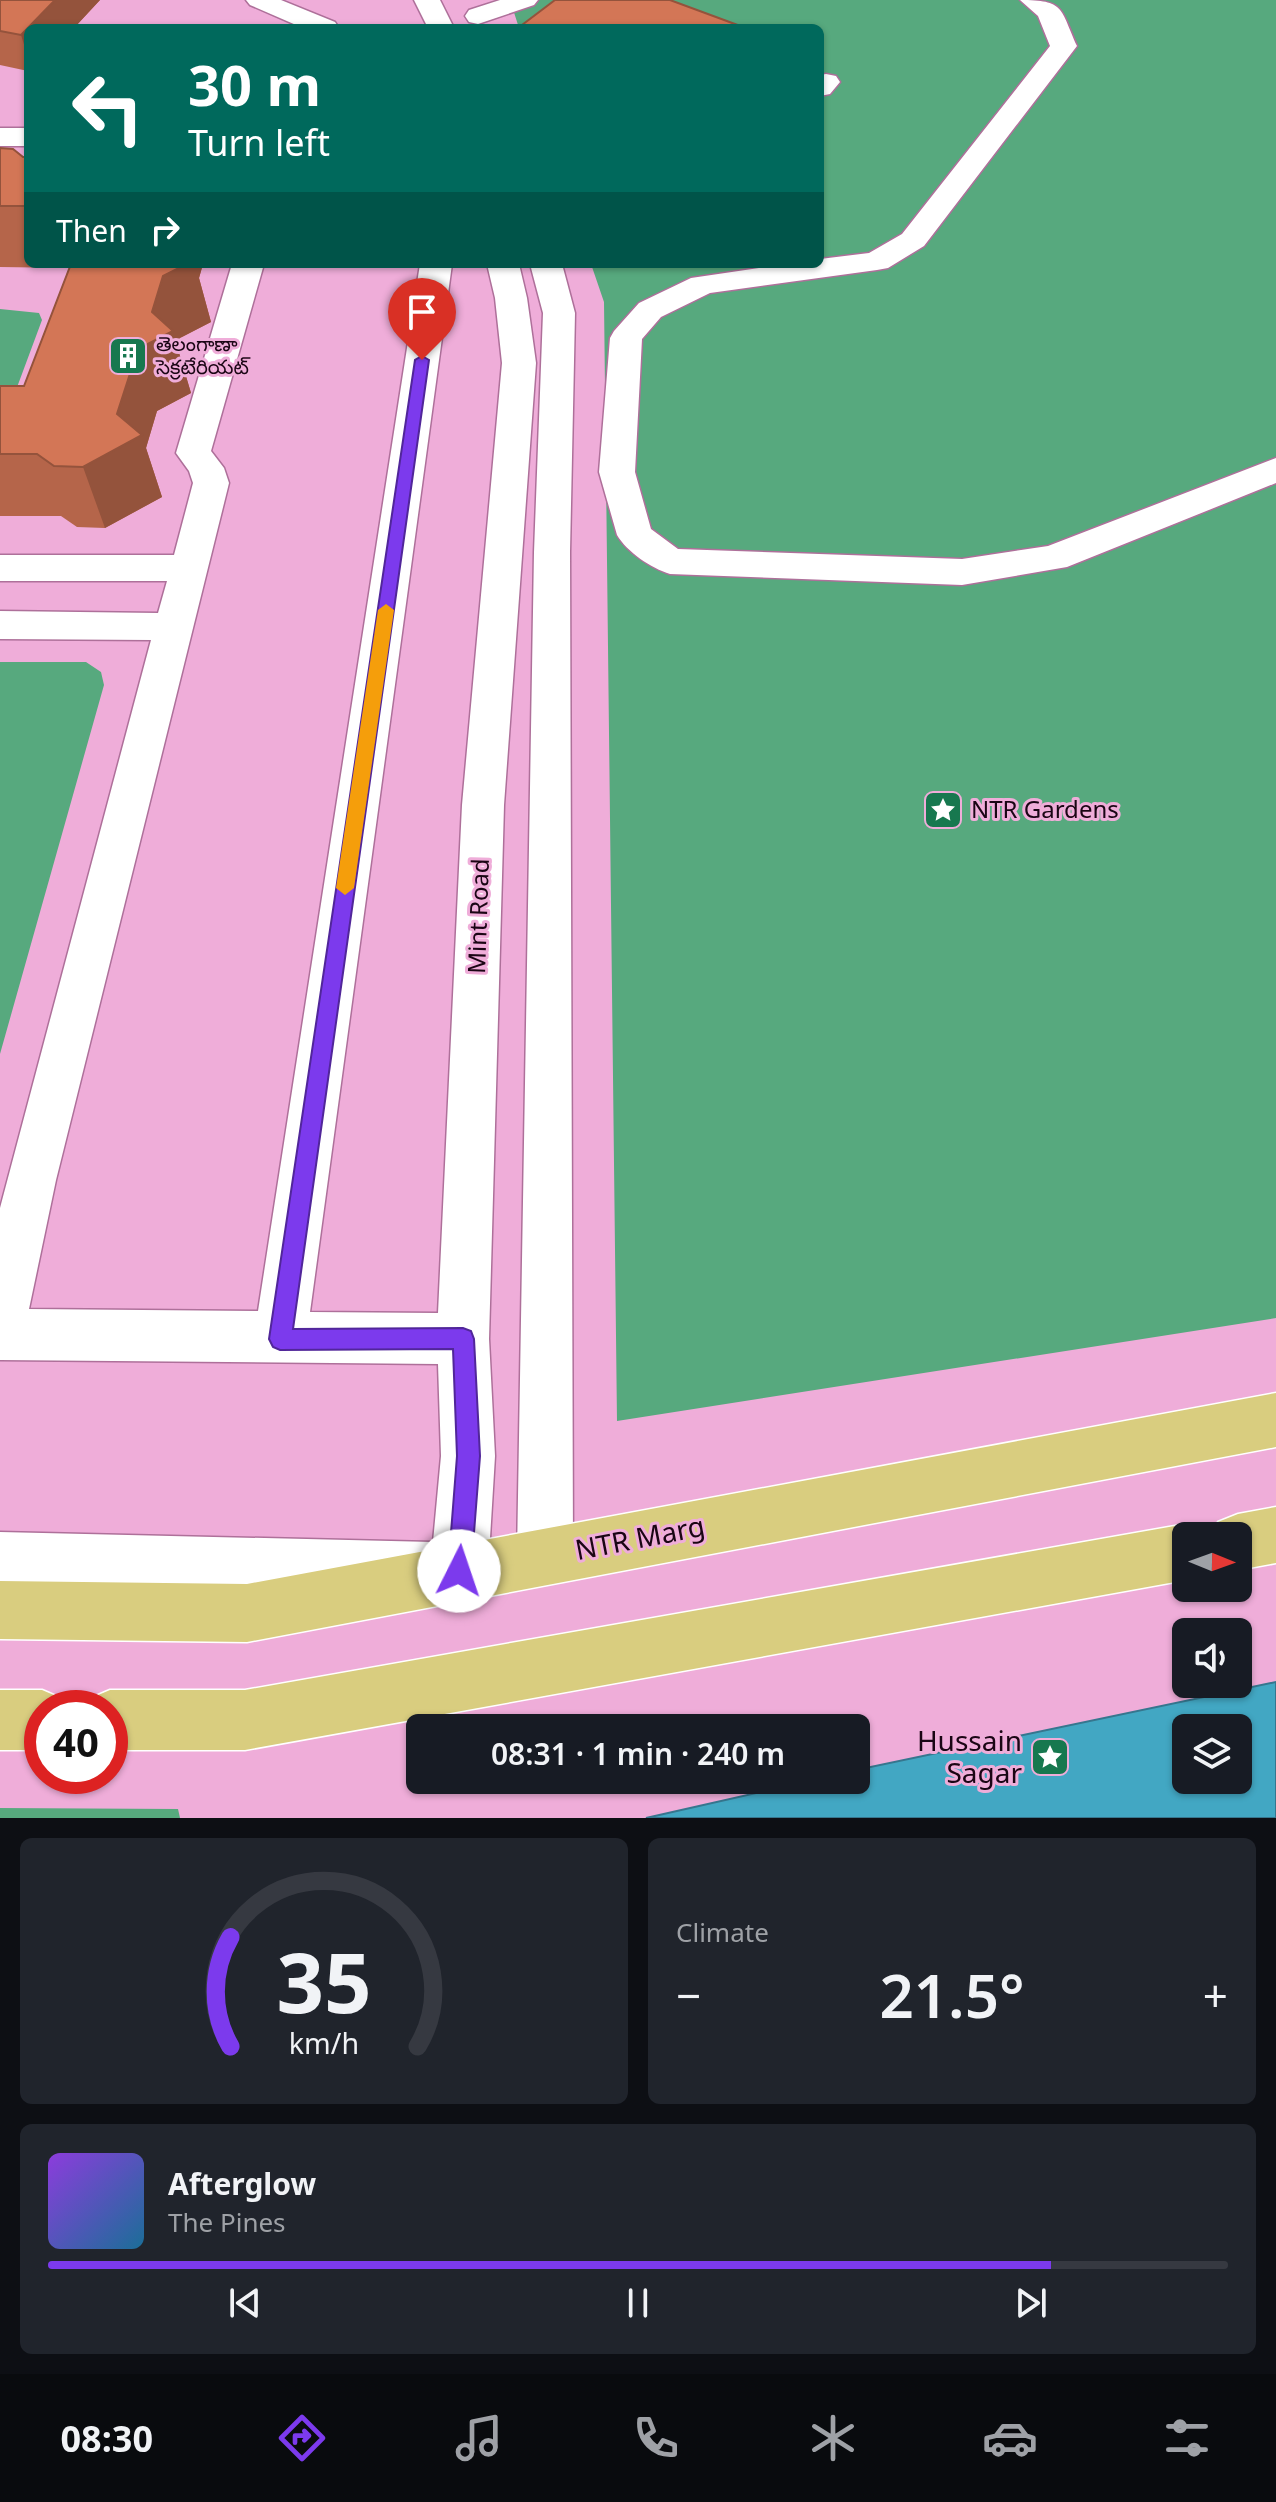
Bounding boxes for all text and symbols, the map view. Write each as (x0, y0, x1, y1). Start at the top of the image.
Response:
text: 30 m (188, 46, 321, 122)
icon: left (56, 56, 160, 160)
text: Turn left (188, 118, 330, 167)
icon: right (143, 208, 187, 252)
text: Then (56, 210, 127, 251)
pin (388, 278, 456, 360)
icon: arrive (400, 290, 444, 334)
place label: తెలంగాణా సెక్రటేరియట్ (155, 330, 250, 380)
building icon: తెలంగాణా సెక్రటేరియట్ (107, 335, 149, 377)
place icon: NTR Gardens (922, 789, 964, 831)
place label: NTR Gardens (971, 792, 1119, 825)
street label: Mint Road (459, 858, 496, 974)
street label: NTR Marg (572, 1506, 708, 1568)
north arrow (1172, 1522, 1252, 1602)
map controls (1172, 1522, 1252, 1794)
position arrow (417, 1529, 501, 1613)
button: sound (1172, 1618, 1252, 1698)
speed limit sign: 40 (24, 1690, 128, 1794)
button: layers (1172, 1714, 1252, 1794)
place label: Hussain Sagar (917, 1721, 1022, 1791)
text: 08:31 · 1 min · 240 m (491, 1733, 785, 1774)
place icon: Hussain Sagar (1029, 1736, 1071, 1778)
text: Climate (676, 1914, 769, 1950)
text: 35 (276, 1924, 372, 2037)
text: 21.5° (879, 1954, 1025, 2036)
text: − (676, 1965, 701, 2025)
text: + (1203, 1965, 1228, 2025)
text: km/h (289, 2023, 359, 2062)
text: Afterglow (168, 2163, 316, 2204)
text: The Pines (168, 2204, 286, 2240)
icon: previous (223, 2281, 267, 2325)
icon: pause (616, 2281, 660, 2325)
icon: next (1009, 2281, 1053, 2325)
icon: directions (274, 2410, 330, 2466)
icon: music (451, 2410, 507, 2466)
icon: phone (628, 2410, 684, 2466)
icon: climate (805, 2410, 861, 2466)
icon: car (982, 2410, 1038, 2466)
icon: filters (1159, 2410, 1215, 2466)
text: 08:30 (61, 2414, 153, 2463)

